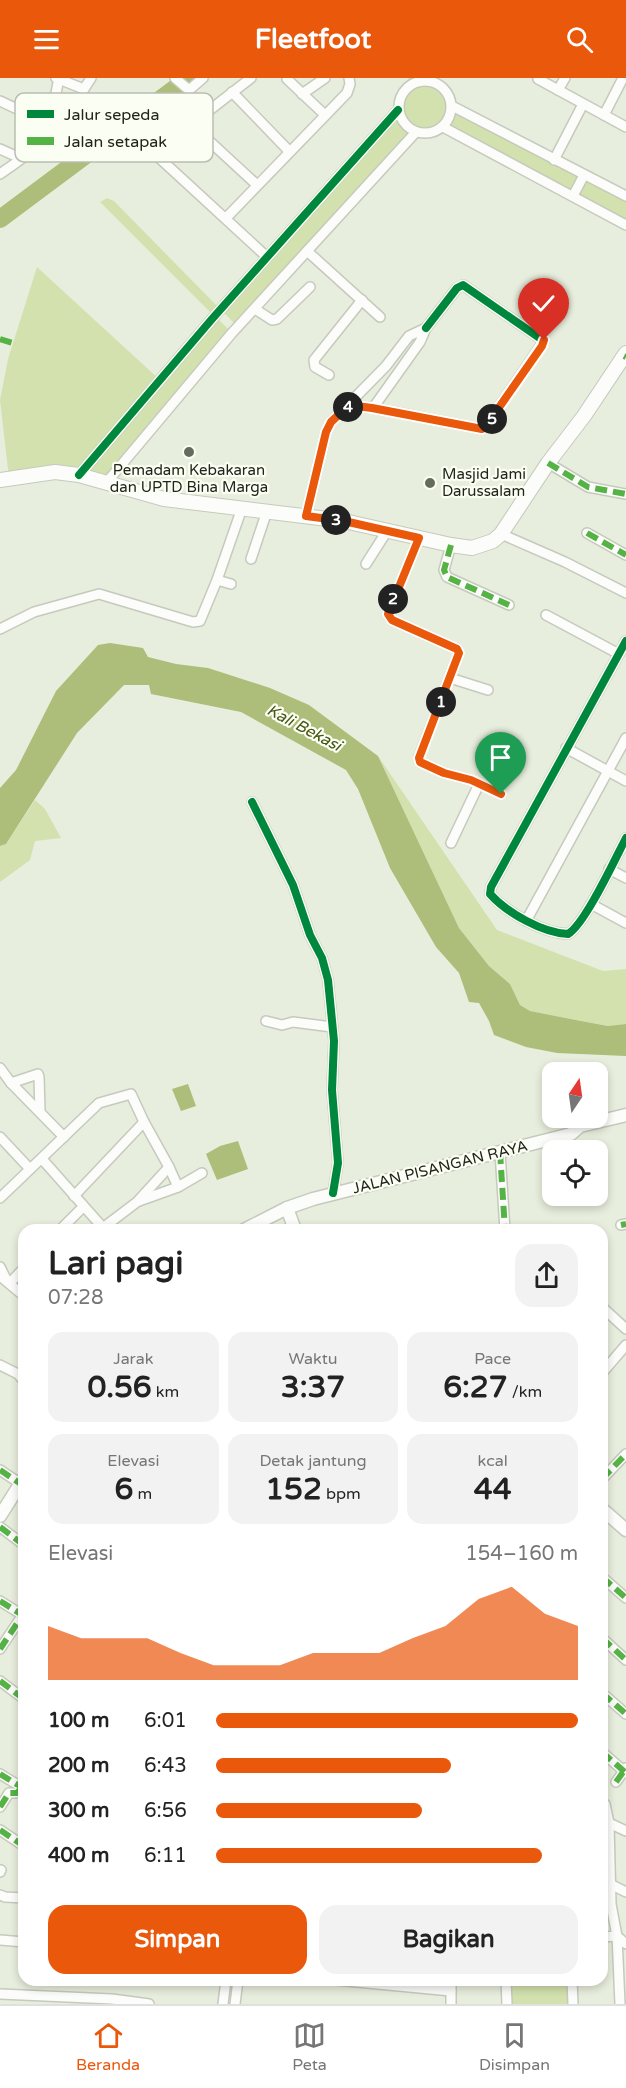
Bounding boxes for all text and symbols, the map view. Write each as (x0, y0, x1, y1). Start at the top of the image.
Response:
icon: menu (30, 23, 63, 56)
text: Fleetfoot (255, 23, 371, 56)
icon: search (563, 23, 596, 56)
legend (15, 93, 213, 162)
text: Jalur sepeda (64, 105, 159, 125)
text: Jalan setapak (64, 132, 167, 152)
pin (518, 278, 569, 340)
icon: check (527, 287, 560, 320)
pin: 4 (333, 392, 363, 422)
text: 4 (343, 397, 353, 417)
pin: 5 (477, 404, 507, 434)
text: 5 (487, 409, 497, 429)
marker: Pemadam Kebakaran dan UPTD Bina Marga (182, 445, 196, 459)
place label: Pemadam Kebakaran dan UPTD Bina Marga (110, 461, 268, 496)
place label: Masjid Jami Darussalam (442, 465, 526, 500)
marker: Masjid Jami Darussalam (423, 476, 437, 490)
pin: 3 (321, 505, 351, 535)
text: 3 (331, 510, 341, 530)
pin: 2 (378, 584, 408, 614)
text: 2 (388, 589, 398, 609)
pin: 1 (426, 687, 456, 717)
text: 1 (436, 692, 446, 712)
water label: Kali Bekasi (263, 700, 346, 757)
pin (475, 732, 526, 794)
icon: arrive (484, 741, 517, 774)
north arrow (542, 1062, 608, 1128)
map controls (542, 1062, 608, 1206)
street label: JALAN PISANGAN RAYA (351, 1137, 529, 1197)
button: locate (542, 1140, 608, 1206)
text: Lari pagi (48, 1244, 183, 1283)
button: share (515, 1244, 578, 1307)
text: 07:28 (48, 1286, 103, 1310)
text: Jarak (113, 1349, 153, 1369)
text: Waktu (288, 1349, 338, 1369)
text: Pace (474, 1349, 511, 1369)
text: 0.56 (87, 1369, 152, 1406)
text: 3:37 (281, 1369, 345, 1406)
text: 6:27 (443, 1369, 508, 1406)
text: km (152, 1382, 179, 1402)
text: /km (508, 1382, 542, 1402)
text: Elevasi (107, 1451, 159, 1471)
text: Detak jantung (259, 1451, 367, 1471)
text: kcal (478, 1451, 508, 1471)
text: 6 (114, 1471, 133, 1508)
text: 152 (265, 1471, 322, 1508)
text: 44 (474, 1471, 512, 1508)
text: m (133, 1484, 152, 1504)
text: bpm (322, 1484, 361, 1504)
text: Elevasi (48, 1542, 113, 1566)
text: 154–160 m (465, 1542, 578, 1566)
text: 100 m (48, 1709, 109, 1733)
text: 6:01 (144, 1709, 187, 1733)
text: 200 m (48, 1754, 109, 1778)
text: 6:43 (144, 1754, 187, 1778)
text: 300 m (48, 1799, 109, 1823)
text: 6:56 (144, 1799, 187, 1823)
text: 400 m (48, 1844, 109, 1868)
text: 6:11 (144, 1844, 187, 1868)
button: Simpan (48, 1905, 307, 1974)
button: Bagikan (319, 1905, 578, 1974)
tab: Beranda (76, 2019, 140, 2075)
tab: Peta (292, 2019, 327, 2075)
tab: Disimpan (479, 2019, 550, 2075)

